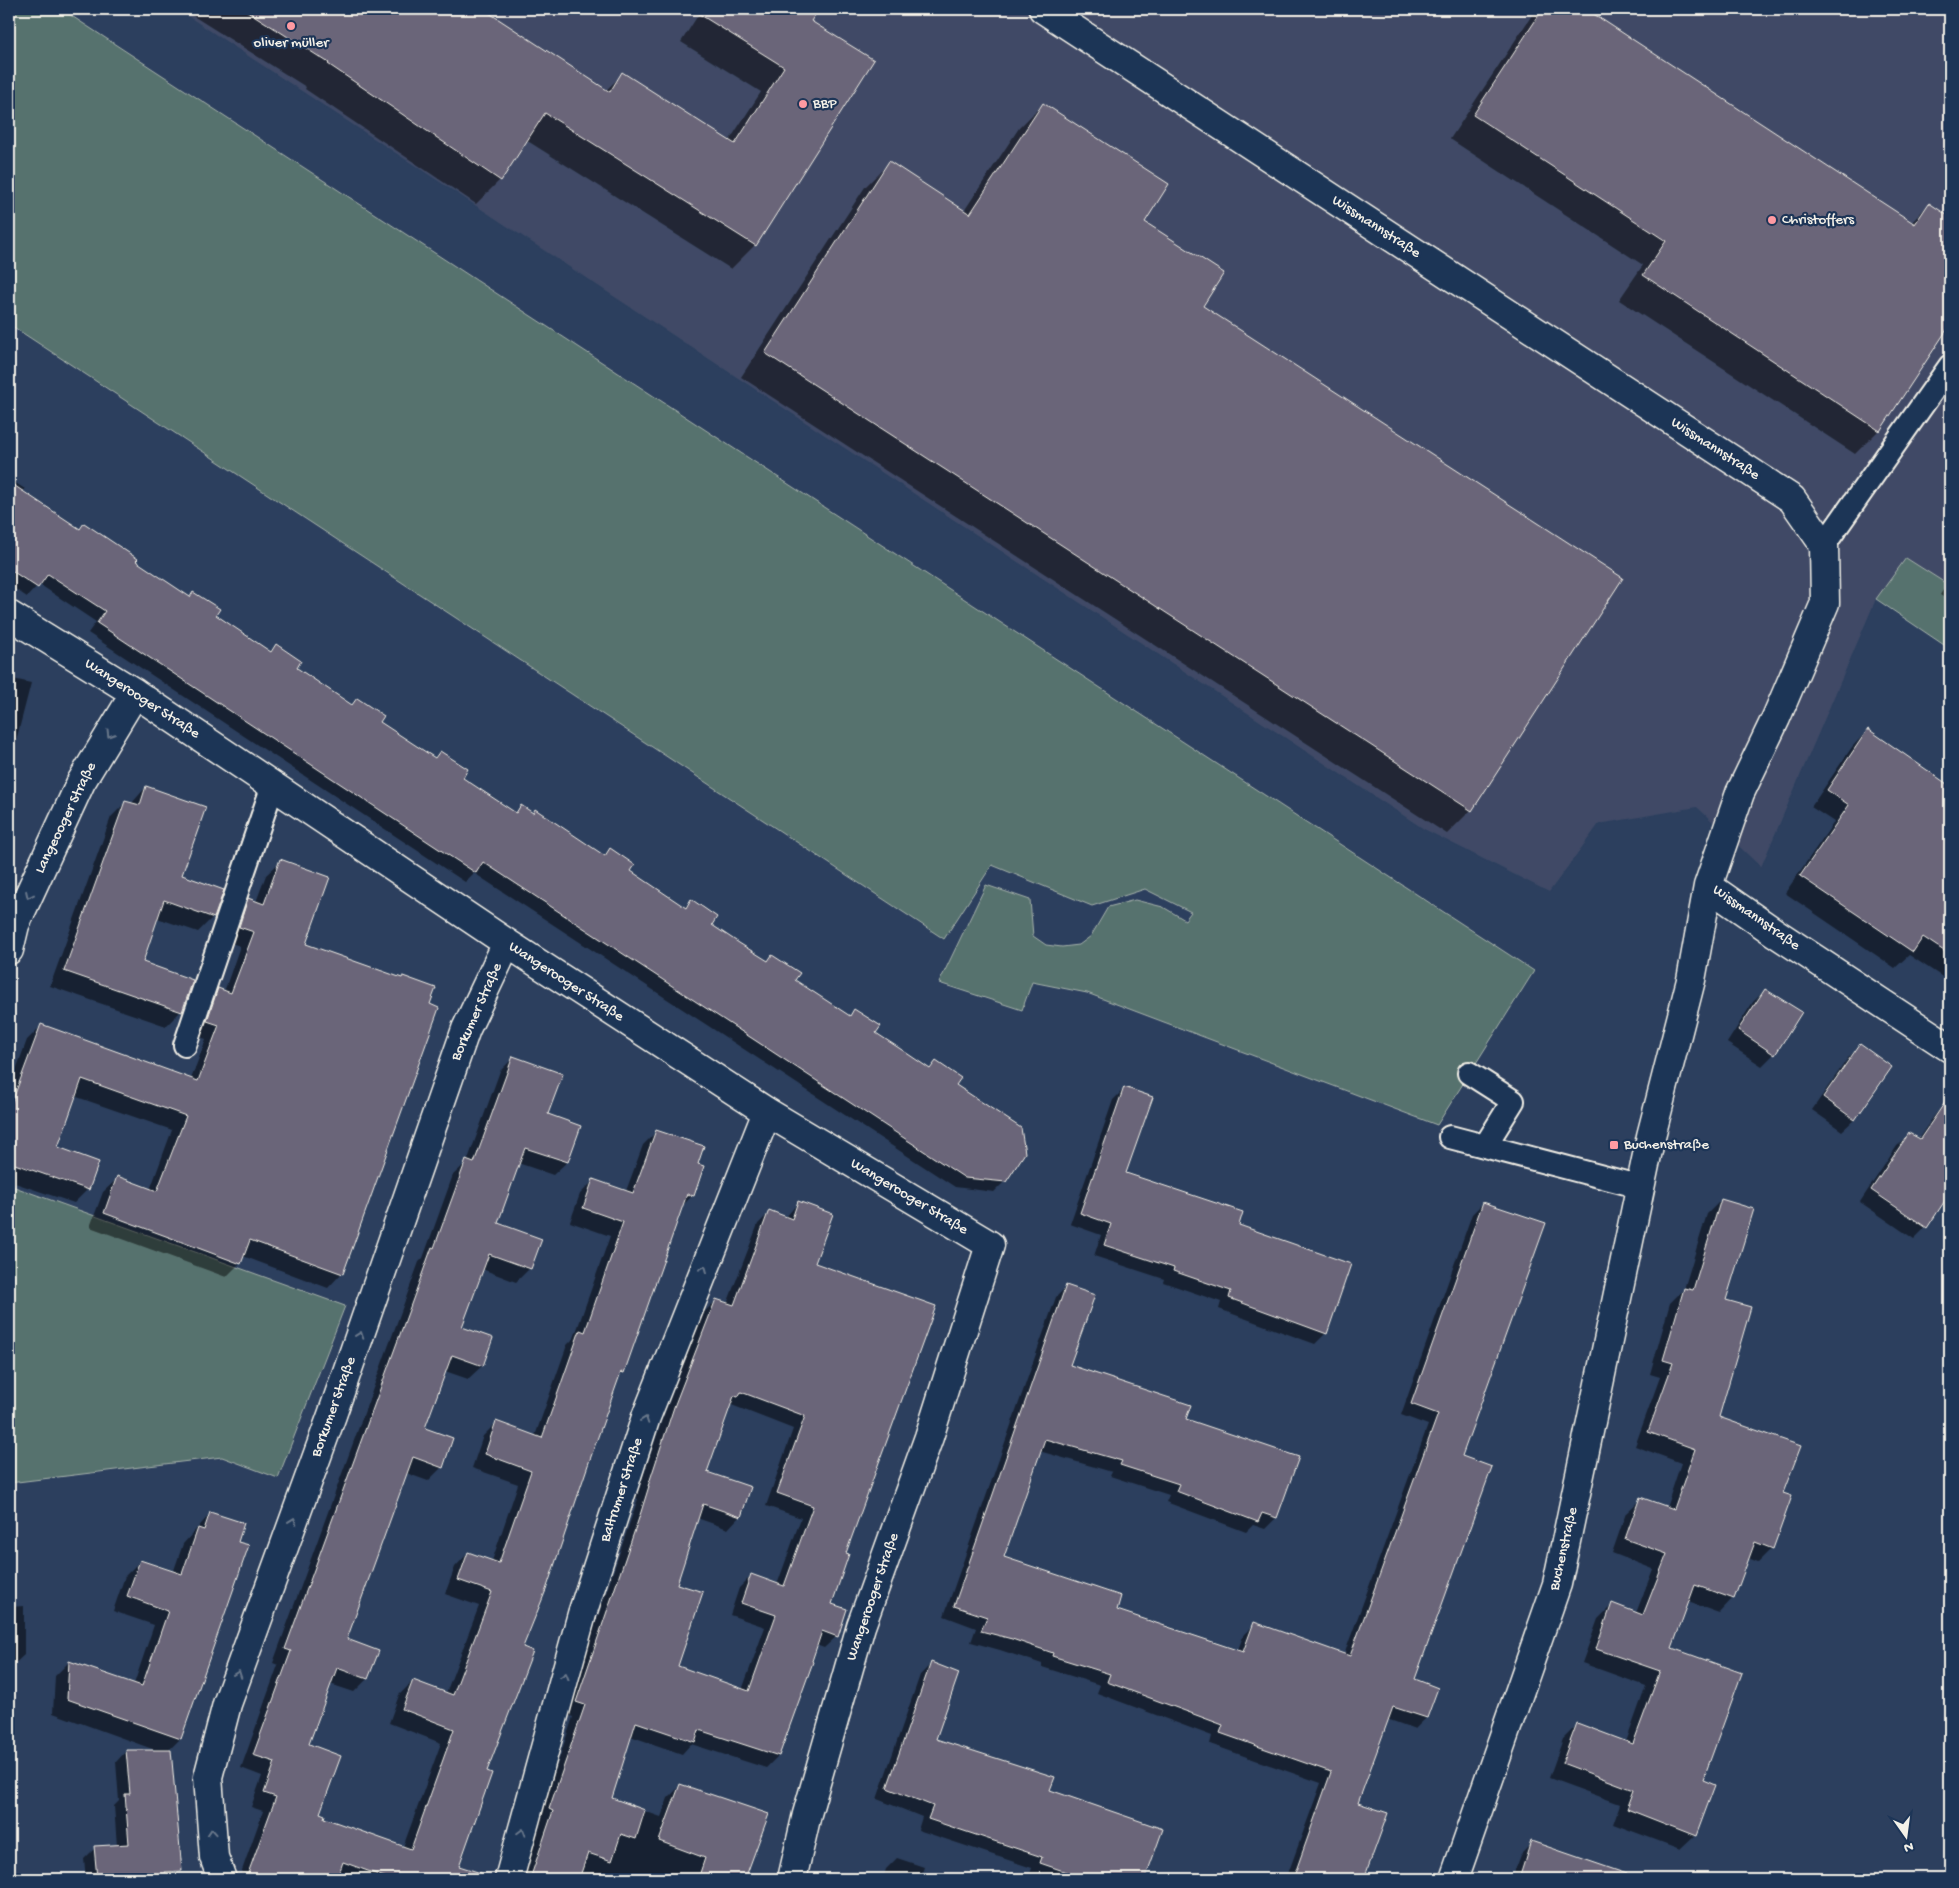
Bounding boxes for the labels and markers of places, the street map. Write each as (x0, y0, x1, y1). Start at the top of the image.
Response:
marker: oliver müller (285, 20, 297, 32)
place label: oliver müller (254, 34, 330, 52)
place label: BBP (812, 95, 837, 113)
marker: BBP (797, 98, 809, 110)
place label: Christoffers (1782, 211, 1854, 229)
marker: Christoffers (1766, 214, 1778, 226)
place label: Buchenstraße (1623, 1136, 1709, 1154)
marker: Buchenstraße (1608, 1139, 1620, 1151)

